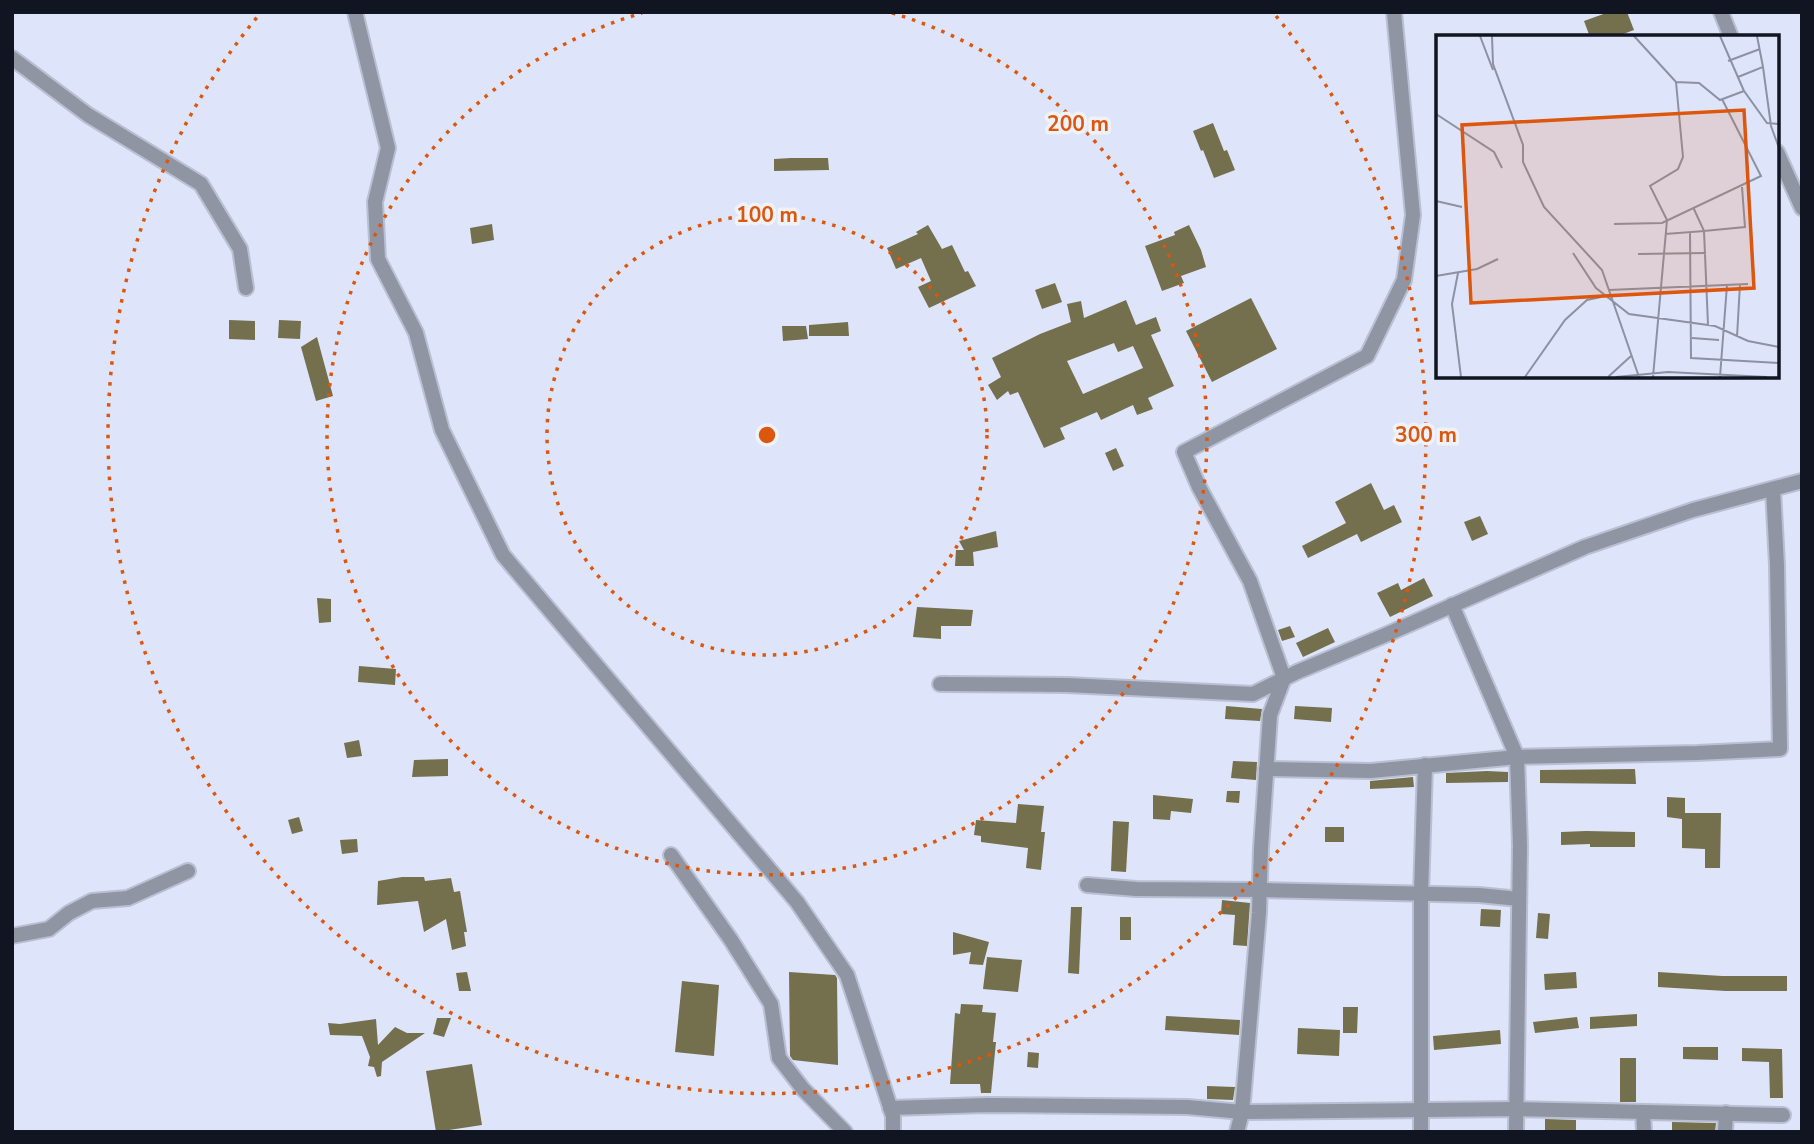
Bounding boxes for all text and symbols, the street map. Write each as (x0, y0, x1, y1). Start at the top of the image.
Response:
inset map (1436, 35, 1779, 378)
text: 200 m (1047, 110, 1109, 138)
text: 100 m (736, 201, 798, 229)
text: 300 m (1395, 421, 1457, 449)
centre of rings (755, 423, 779, 447)

